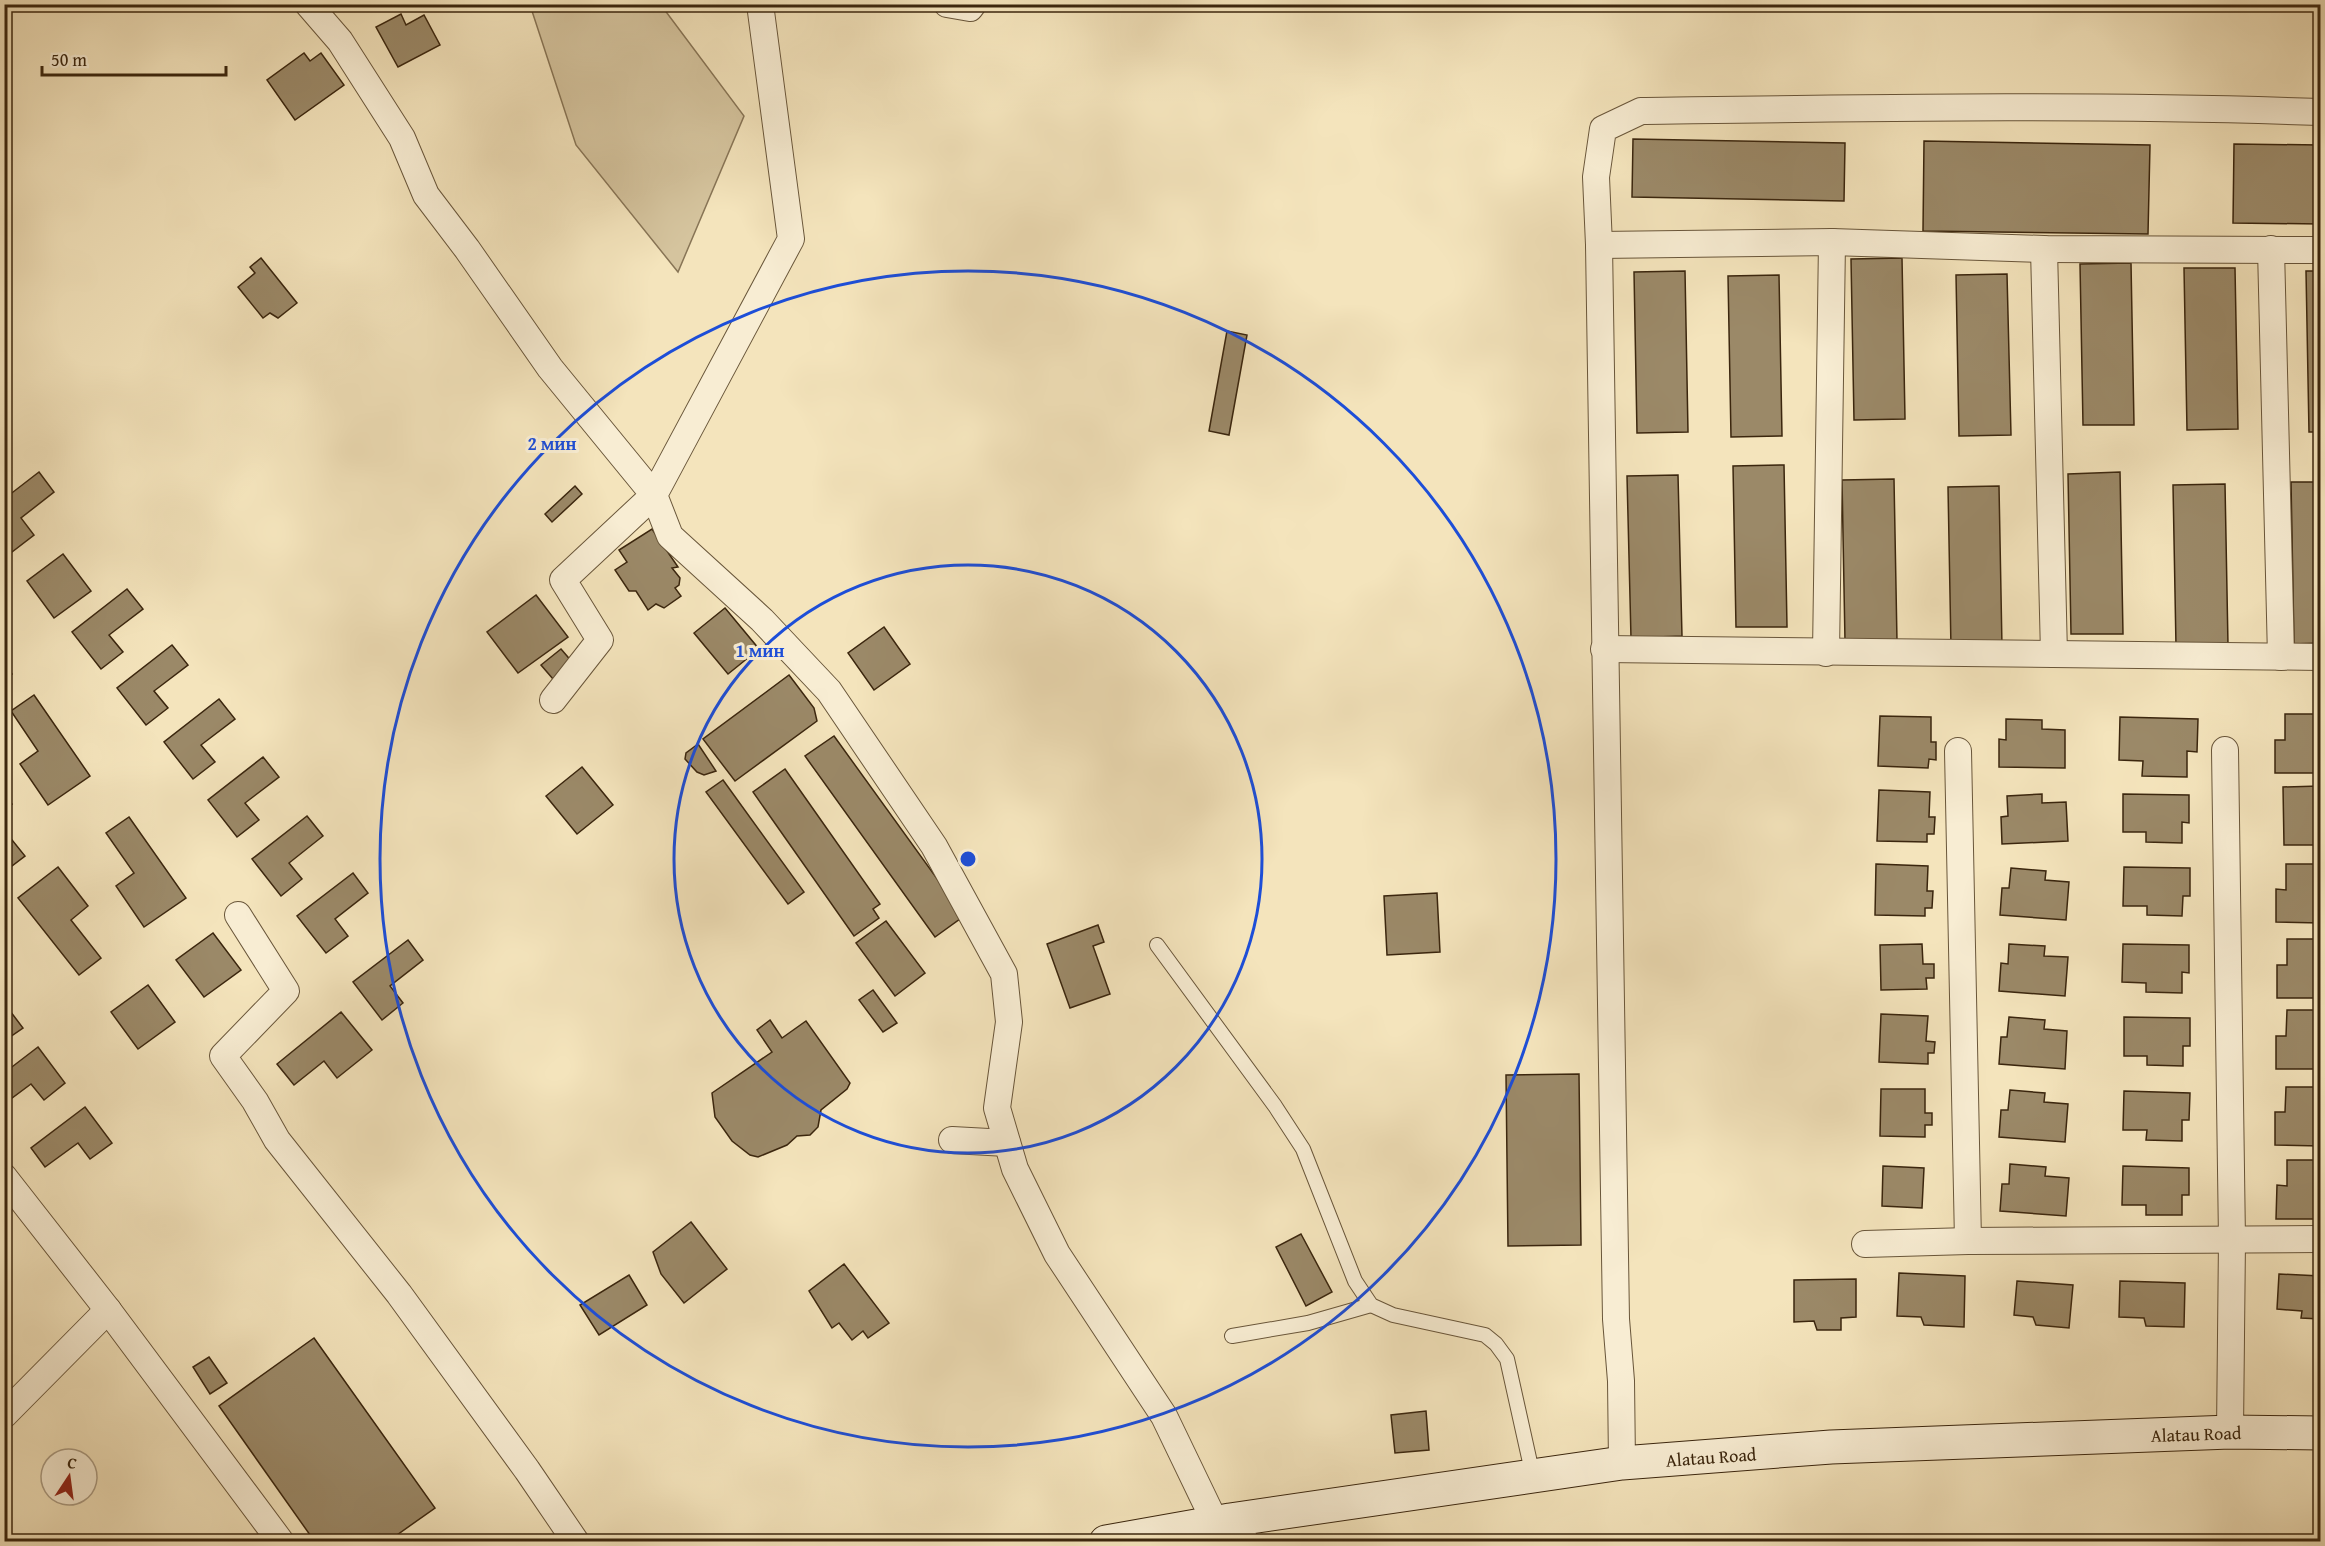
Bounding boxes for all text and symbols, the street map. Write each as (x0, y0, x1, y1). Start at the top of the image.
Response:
scale bar (42, 39, 226, 77)
text: 50 m (51, 46, 87, 73)
text: 2 мин (527, 430, 577, 457)
text: 1 мин (735, 637, 785, 664)
centre of rings (958, 849, 978, 869)
street label: Alatau Road (2150, 1419, 2242, 1449)
street label: Alatau Road (1665, 1440, 1758, 1474)
north arrow (39, 1447, 99, 1507)
text: С (65, 1450, 79, 1475)

